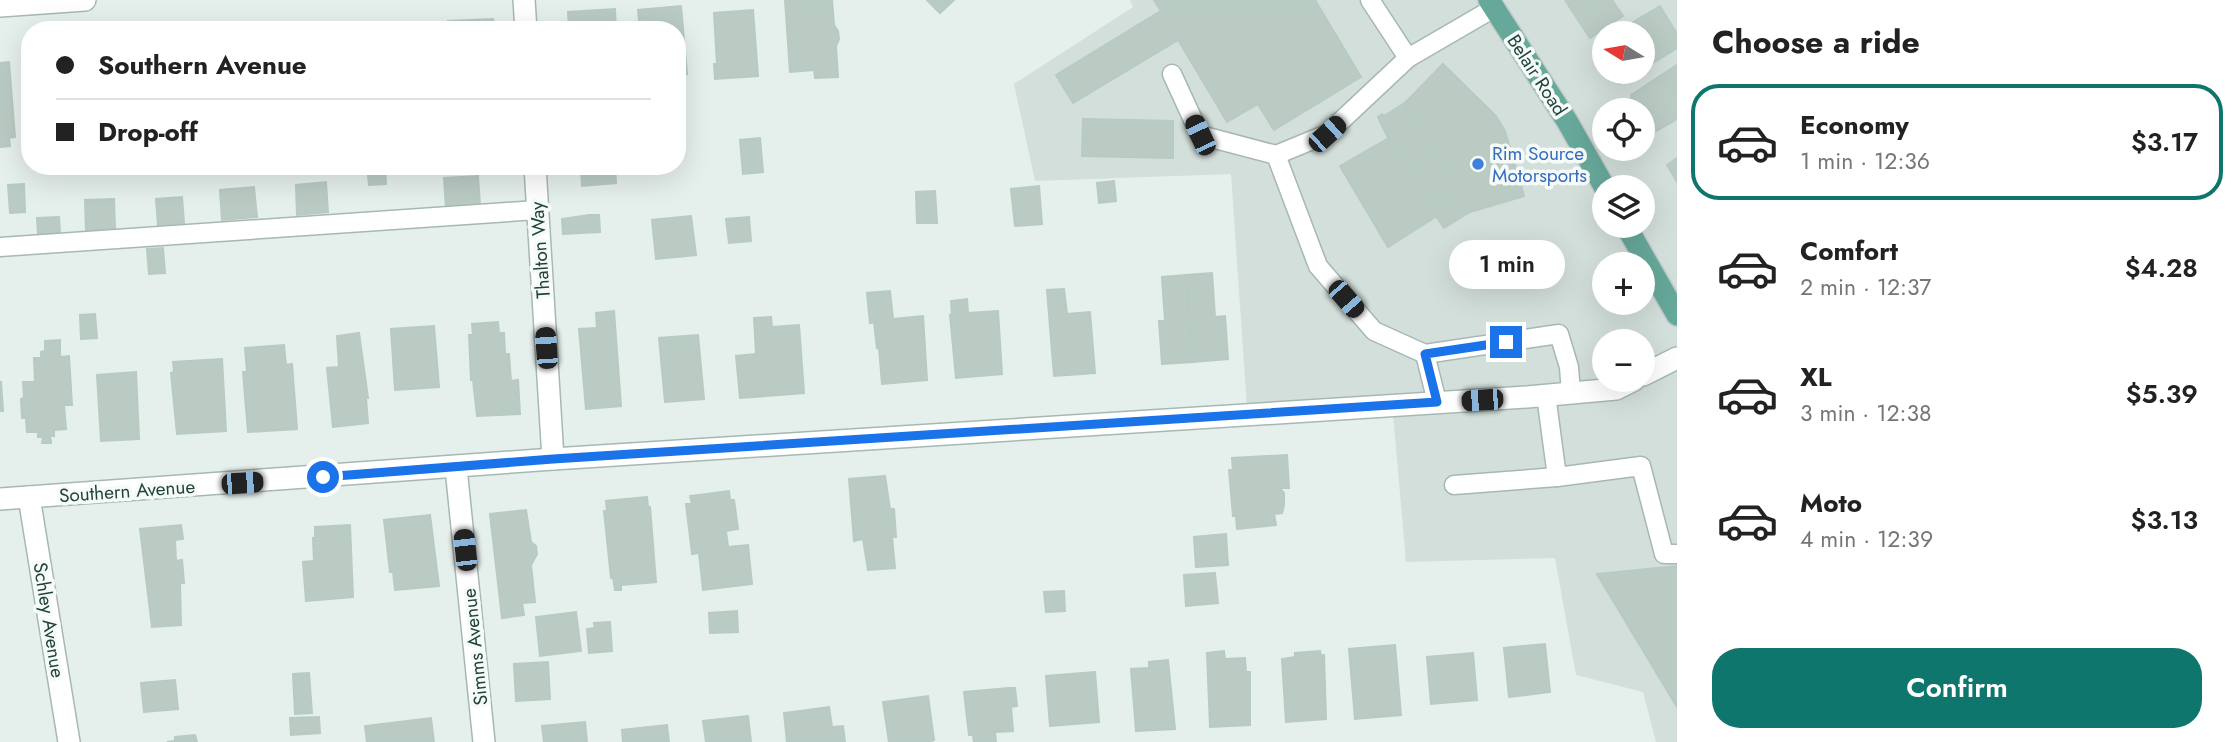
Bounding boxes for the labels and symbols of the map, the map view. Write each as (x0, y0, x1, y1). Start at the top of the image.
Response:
north arrow (1592, 21, 1656, 84)
street label: Belair Road (1501, 29, 1573, 121)
car (1182, 112, 1219, 158)
car (1305, 112, 1350, 156)
place label: Rim Source Motorsports (1492, 140, 1587, 189)
marker: Rim Source Motorsports (1470, 156, 1486, 172)
street label: Thalton Way (523, 200, 557, 299)
callout: 1 min (1448, 240, 1564, 290)
car (1325, 276, 1368, 322)
car (535, 326, 558, 370)
route end (1490, 326, 1522, 358)
car (1461, 388, 1504, 412)
route start (307, 461, 339, 493)
car (221, 471, 264, 495)
street label: Southern Avenue (58, 473, 196, 509)
car (453, 528, 478, 572)
street label: Schley Avenue (27, 560, 71, 680)
street label: Simms Avenue (455, 587, 495, 707)

